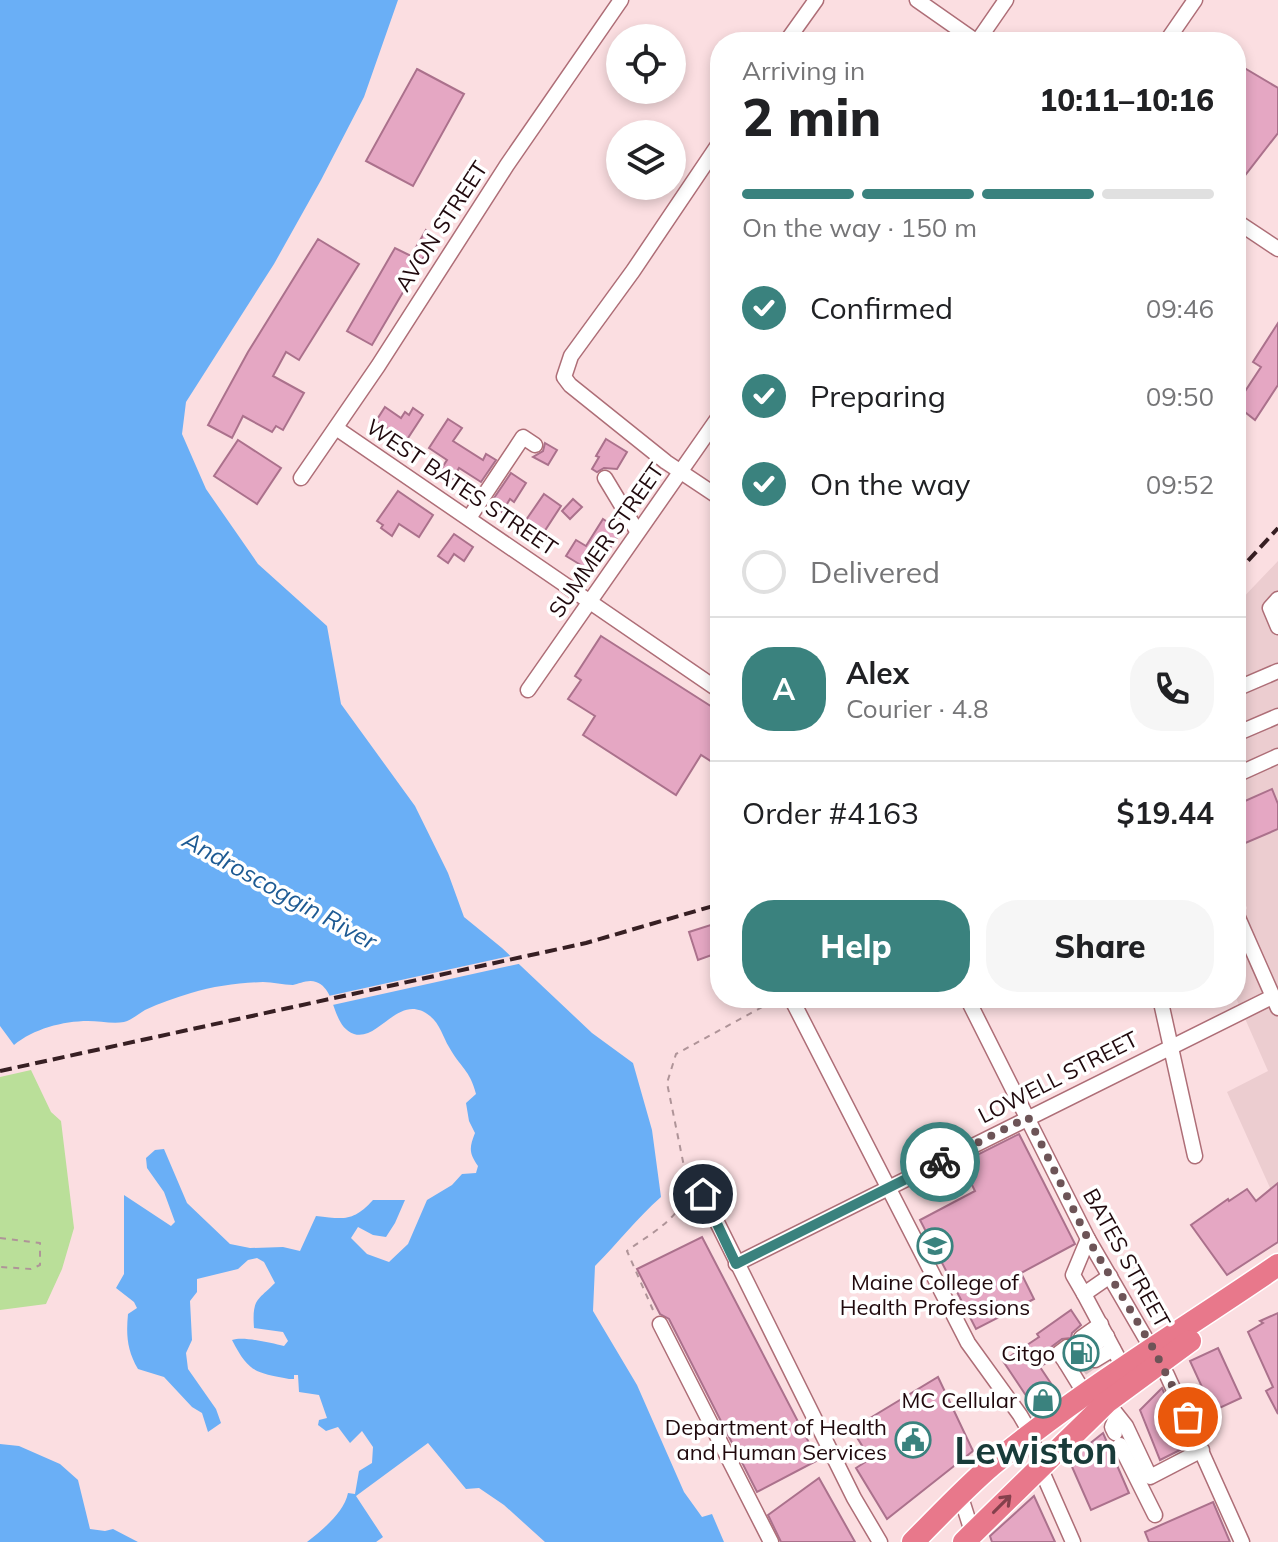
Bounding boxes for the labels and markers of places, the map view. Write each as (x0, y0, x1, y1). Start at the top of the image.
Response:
pin (669, 1160, 737, 1228)
school or university icon: Maine College of Health Professions (916, 1227, 954, 1265)
place label: Maine College of Health Professions (840, 1268, 1030, 1321)
fuel station icon: Citgo (1062, 1334, 1100, 1372)
place label: Citgo (1001, 1339, 1055, 1367)
shop icon: MC Cellular (1024, 1381, 1062, 1419)
pin (1154, 1383, 1222, 1451)
place label: MC Cellular (901, 1386, 1017, 1414)
place label: Department of Health and Human Services (665, 1413, 887, 1466)
public building icon: Department of Health and Human Services (894, 1421, 932, 1459)

